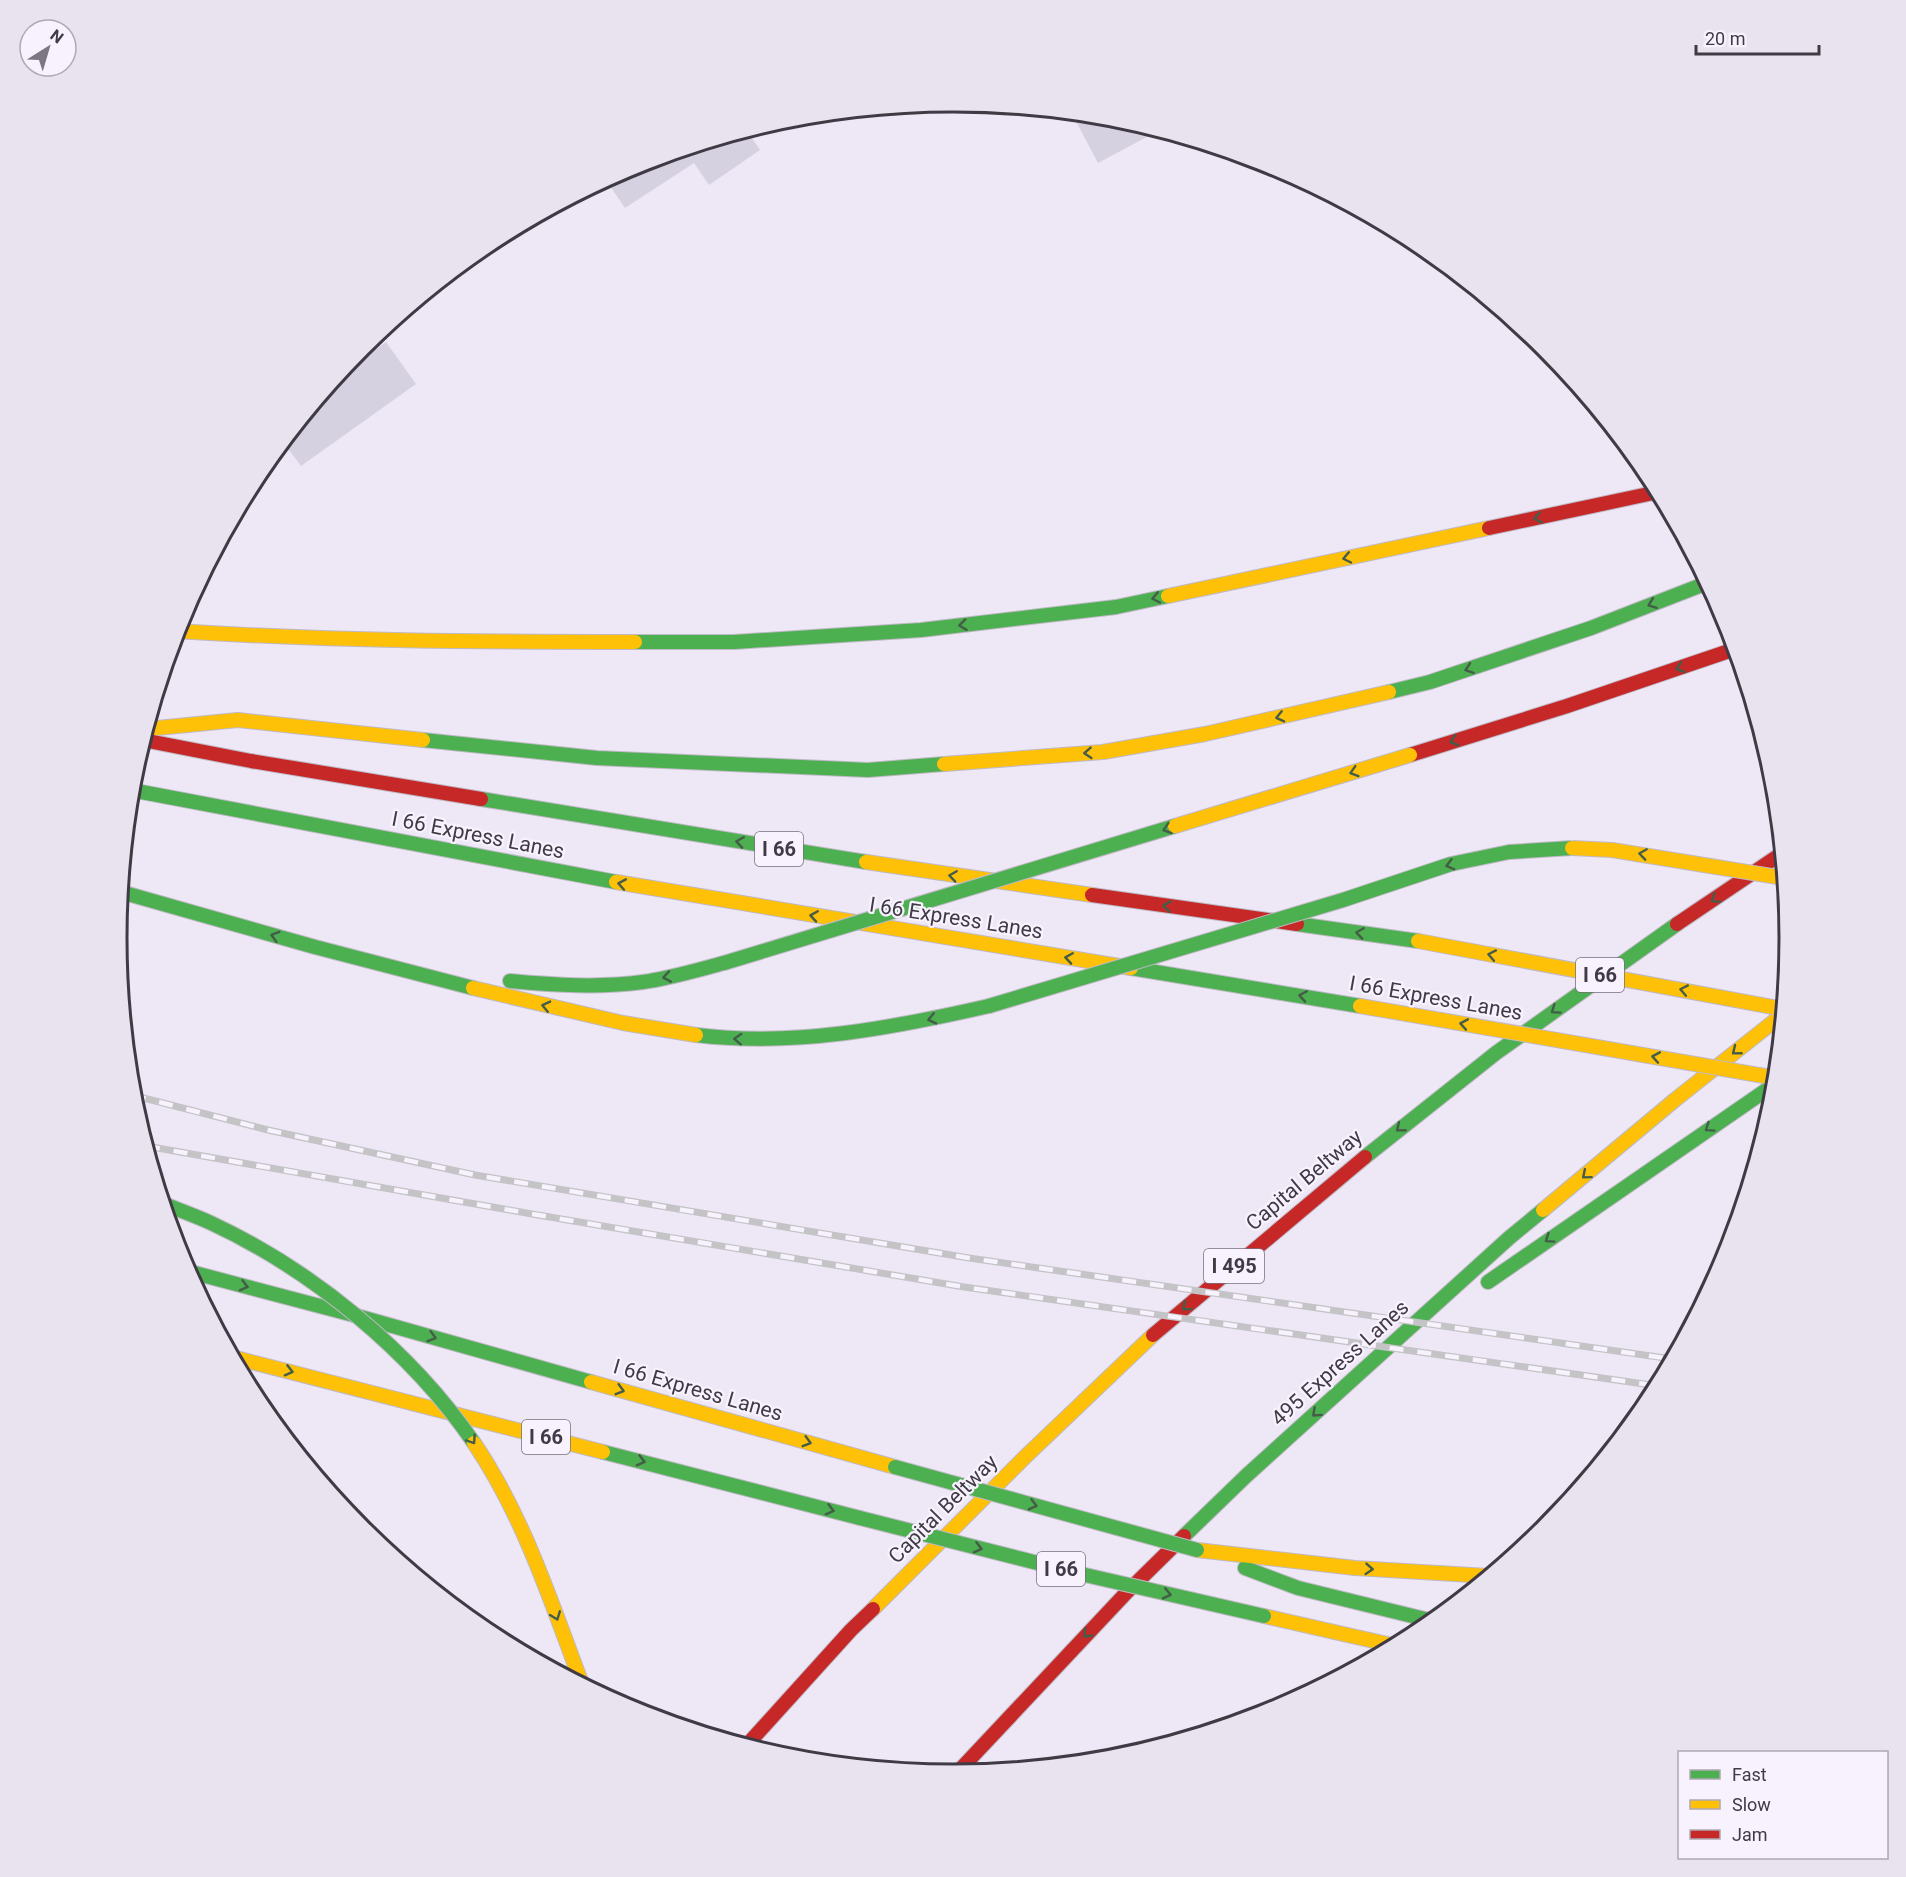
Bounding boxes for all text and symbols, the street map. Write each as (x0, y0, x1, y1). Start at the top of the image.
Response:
north arrow (18, 18, 78, 78)
scale bar (1696, 18, 1819, 56)
text: N (46, 25, 67, 47)
text: 20 m (1705, 28, 1745, 49)
one-way arrow (1533, 511, 1543, 524)
one-way arrow (1342, 551, 1352, 564)
one-way arrow (1151, 591, 1161, 604)
one-way arrow (1648, 597, 1659, 609)
one-way arrow (958, 619, 968, 631)
one-way arrow (1675, 661, 1686, 674)
one-way arrow (1464, 662, 1475, 675)
one-way arrow (1275, 709, 1285, 722)
one-way arrow (1449, 734, 1460, 746)
one-way arrow (1084, 747, 1093, 760)
one-way arrow (1349, 765, 1360, 777)
street label: I 66 Express Lanes (390, 807, 566, 863)
one-way arrow (1162, 822, 1173, 834)
road number: I 66 (755, 832, 803, 866)
one-way arrow (735, 836, 745, 849)
one-way arrow (1638, 849, 1648, 861)
one-way arrow (1445, 858, 1456, 870)
one-way arrow (948, 870, 958, 882)
one-way arrow (617, 878, 627, 890)
one-way arrow (1711, 891, 1721, 903)
street label: I 66 Express Lanes (868, 892, 1044, 944)
one-way arrow (1162, 900, 1172, 912)
one-way arrow (810, 910, 819, 922)
one-way arrow (1355, 927, 1365, 940)
one-way arrow (270, 931, 281, 943)
one-way arrow (1487, 949, 1497, 962)
one-way arrow (1064, 952, 1074, 964)
road number: I 66 (1576, 958, 1624, 992)
one-way arrow (662, 970, 672, 983)
street label: I 66 Express Lanes (1348, 971, 1524, 1025)
one-way arrow (1679, 985, 1688, 997)
one-way arrow (1298, 991, 1307, 1003)
one-way arrow (541, 1000, 551, 1013)
one-way arrow (1551, 1003, 1562, 1014)
one-way arrow (927, 1012, 937, 1025)
one-way arrow (1459, 1018, 1469, 1031)
one-way arrow (734, 1032, 743, 1045)
one-way arrow (1732, 1044, 1743, 1055)
one-way arrow (1651, 1052, 1661, 1064)
one-way arrow (1396, 1121, 1407, 1132)
one-way arrow (1705, 1121, 1716, 1132)
street label: Capital Beltway (1241, 1125, 1367, 1235)
one-way arrow (1581, 1168, 1592, 1179)
one-way arrow (1544, 1232, 1555, 1243)
road number: I 495 (1204, 1249, 1264, 1283)
one-way arrow (238, 1279, 248, 1291)
street label: 495 Express Lanes (1267, 1295, 1413, 1431)
one-way arrow (1182, 1300, 1193, 1311)
one-way arrow (426, 1330, 437, 1342)
street label: I 66 Express Lanes (611, 1354, 785, 1426)
one-way arrow (284, 1363, 294, 1376)
one-way arrow (615, 1382, 625, 1395)
one-way arrow (1313, 1406, 1323, 1417)
road number: I 66 (522, 1420, 570, 1454)
one-way arrow (465, 1433, 476, 1444)
one-way arrow (801, 1435, 812, 1447)
street label: Capital Beltway (884, 1450, 1002, 1568)
one-way arrow (635, 1454, 646, 1466)
one-way arrow (1027, 1498, 1038, 1510)
one-way arrow (824, 1503, 834, 1515)
one-way arrow (972, 1541, 983, 1553)
road number: I 66 (1037, 1552, 1085, 1586)
one-way arrow (1365, 1562, 1374, 1575)
one-way arrow (1162, 1587, 1172, 1600)
one-way arrow (548, 1610, 561, 1621)
one-way arrow (1083, 1627, 1094, 1638)
legend (1678, 1751, 1888, 1859)
text: Fast (1732, 1764, 1767, 1785)
text: Slow (1732, 1794, 1771, 1815)
text: Jam (1732, 1824, 1768, 1845)

